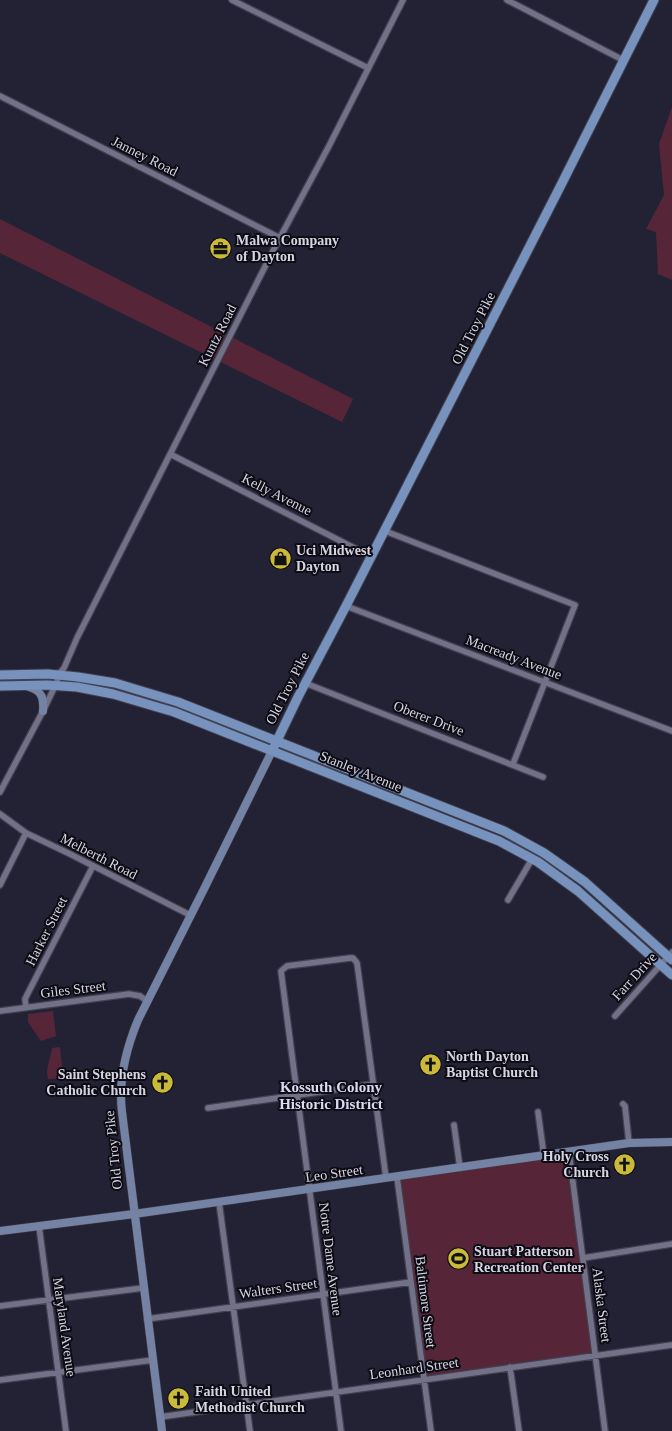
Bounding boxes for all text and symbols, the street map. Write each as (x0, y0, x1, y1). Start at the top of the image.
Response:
street label: Janney Road (109, 133, 180, 179)
place label: Malwa Company of Dayton (236, 233, 339, 264)
office icon: Malwa Company of Dayton (208, 236, 232, 260)
street label: Old Troy Pike (449, 289, 498, 367)
street label: Kuntz Road (195, 302, 239, 369)
street label: Kelly Avenue (239, 470, 314, 518)
place label: Uci Midwest Dayton (296, 543, 371, 574)
shop icon: Uci Midwest Dayton (268, 546, 292, 570)
street label: Macready Avenue (464, 632, 564, 683)
street label: Old Troy Pike (263, 649, 312, 727)
street label: Oberer Drive (391, 698, 466, 739)
street label: Stanley Avenue (318, 748, 404, 795)
street label: Melberth Road (58, 831, 140, 882)
street label: Harker Street (23, 894, 70, 968)
street label: Farr Drive (609, 950, 660, 1003)
street label: Giles Street (40, 978, 107, 1001)
place label: North Dayton Baptist Church (446, 1049, 538, 1080)
church icon: North Dayton Baptist Church (418, 1052, 442, 1076)
place label: Saint Stephens Catholic Church (46, 1067, 147, 1098)
church icon: Saint Stephens Catholic Church (150, 1070, 174, 1094)
district label: Kossuth Colony Historic District (279, 1079, 383, 1112)
street label: Old Troy Pike (102, 1110, 125, 1190)
place label: Holy Cross Church (543, 1149, 610, 1180)
church icon: Holy Cross Church (613, 1152, 637, 1176)
street label: Leo Street (304, 1162, 364, 1185)
street label: Notre Dame Avenue (316, 1202, 345, 1317)
place label: Stuart Patterson Recreation Center (474, 1244, 584, 1275)
sports icon: Stuart Patterson Recreation Center (446, 1247, 470, 1271)
street label: Baltimore Street (412, 1255, 439, 1349)
street label: Alaska Street (589, 1267, 614, 1343)
street label: Walters Street (238, 1276, 318, 1301)
street label: Maryland Avenue (50, 1277, 79, 1377)
street label: Leonhard Street (369, 1355, 460, 1382)
place label: Faith United Methodist Church (195, 1384, 305, 1415)
church icon: Faith United Methodist Church (167, 1387, 191, 1411)

